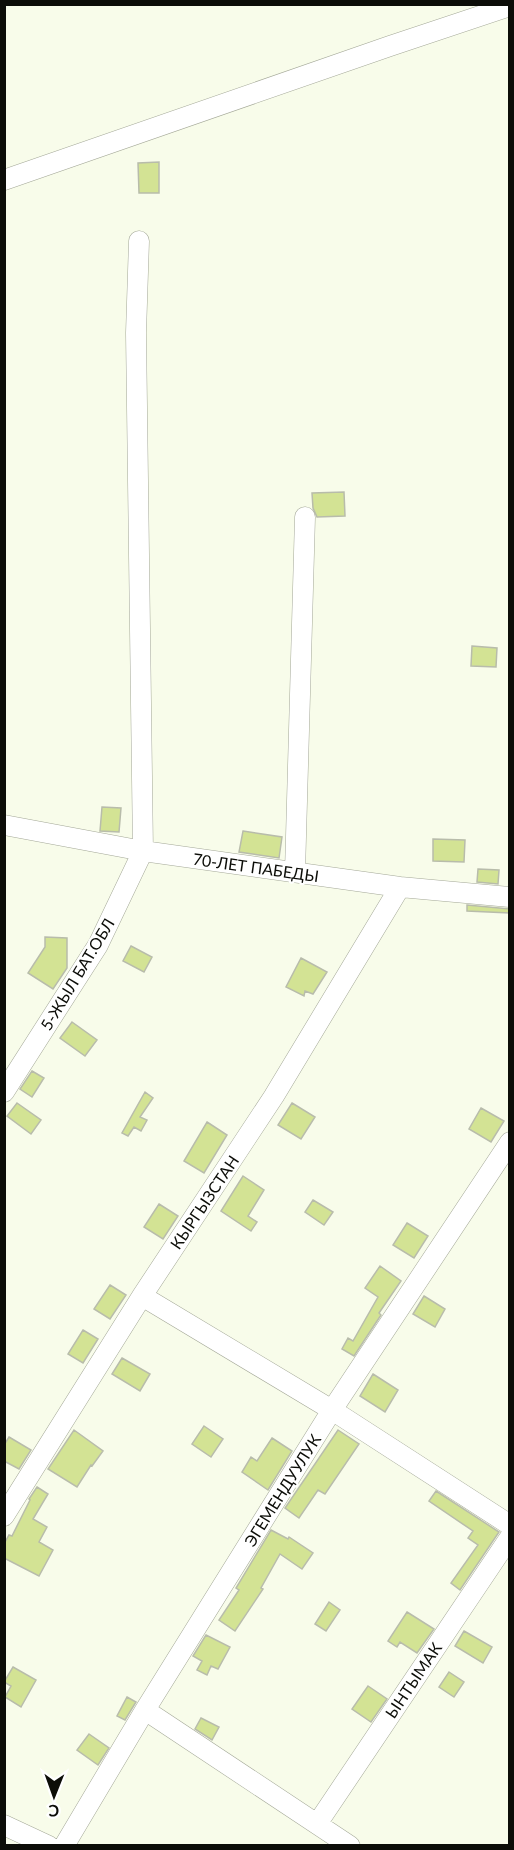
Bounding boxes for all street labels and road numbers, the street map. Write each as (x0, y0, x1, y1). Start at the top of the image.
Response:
street label: 70-ЛЕТ ПАБЕДЫ (192, 849, 320, 885)
street label: 5-ЖЫЛ БАТ.ОБЛ (36, 915, 118, 1033)
street label: КЫРГЫЗСТАН (166, 1152, 242, 1252)
street label: ЭГЕМЕНДУУЛУК (240, 1430, 324, 1550)
street label: ЫНТЫМАК (381, 1638, 445, 1721)

